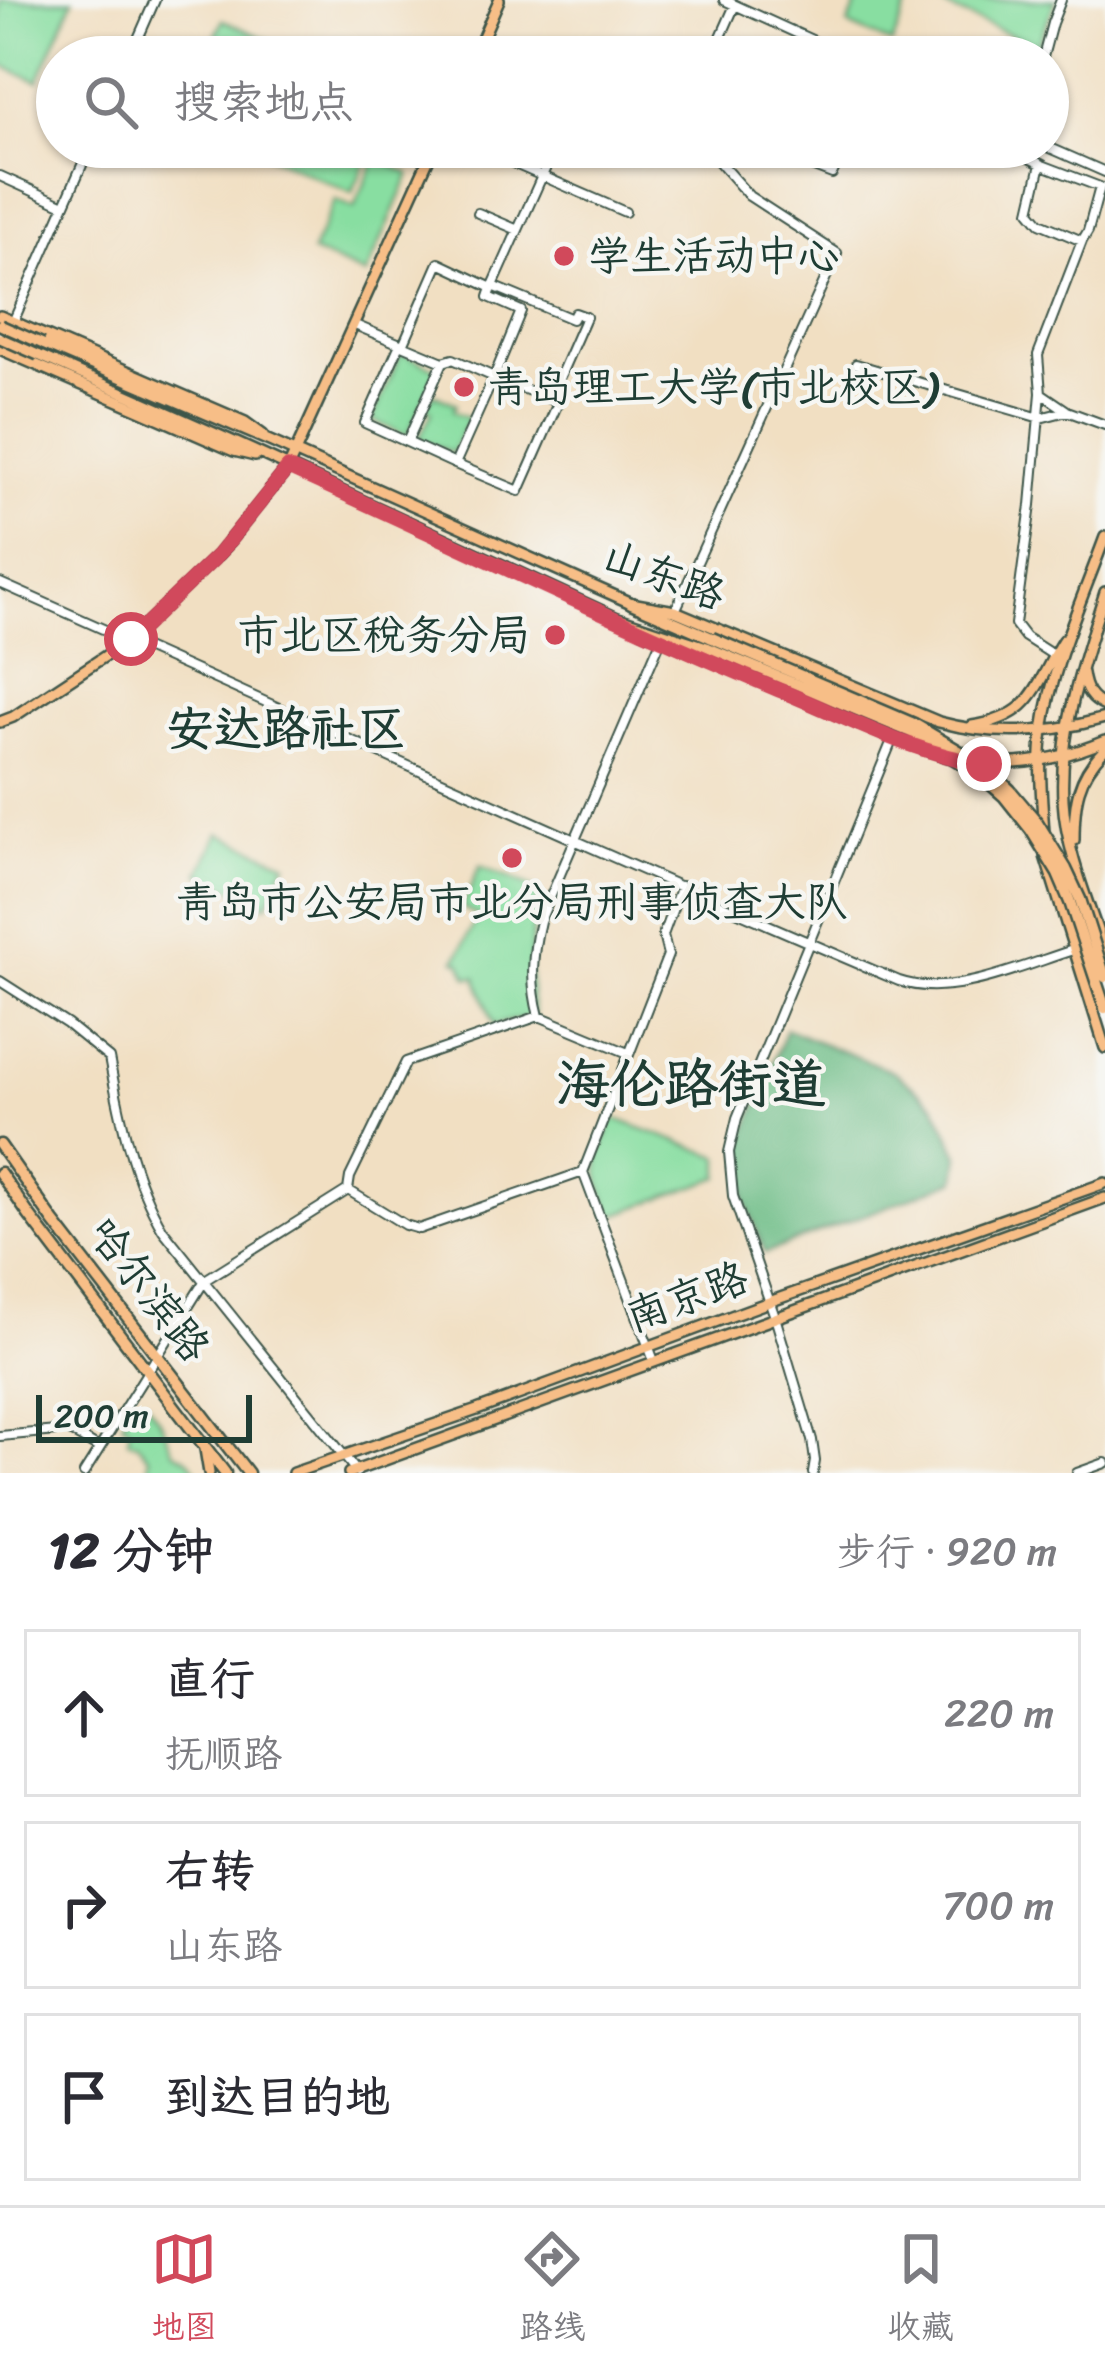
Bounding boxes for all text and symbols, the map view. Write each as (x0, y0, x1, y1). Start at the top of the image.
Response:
search box (36, 36, 1069, 168)
text: 搜索地点 (174, 62, 354, 142)
icon: search (78, 69, 144, 135)
place label: 学生活动中心 (588, 219, 840, 293)
marker: 学生活动中心 (551, 243, 577, 269)
place label: 青岛理工大学(市北校区) (488, 350, 940, 424)
marker: 青岛理工大学(市北校区) (451, 374, 477, 400)
street label: 山东路 (592, 519, 736, 631)
place label: 市北区税务分局 (237, 598, 531, 672)
route start (104, 612, 158, 666)
marker: 市北区税务分局 (542, 622, 568, 648)
district label: 安达路社区 (166, 686, 406, 771)
route end (957, 737, 1011, 791)
marker: 青岛市公安局市北分局刑事侦查大队 (499, 845, 525, 871)
place label: 青岛市公安局市北分局刑事侦查大队 (176, 865, 848, 939)
district label: 海伦路街道 (556, 1036, 826, 1132)
street label: 哈尔滨路 (68, 1201, 230, 1379)
street label: 南京路 (615, 1241, 759, 1353)
text: 200 m (54, 1387, 149, 1445)
scale bar (36, 1389, 252, 1442)
text: 12 分钟 (48, 1506, 215, 1596)
text: 步行 · 920 m (837, 1517, 1057, 1586)
text: 直行 (165, 1639, 255, 1719)
text: 220 m (944, 1679, 1054, 1748)
icon: ahead (51, 1680, 117, 1746)
text: 抚顺路 (165, 1719, 282, 1788)
text: 右转 (165, 1831, 255, 1911)
text: 700 m (942, 1871, 1054, 1940)
icon: right (51, 1872, 117, 1938)
text: 山东路 (165, 1911, 282, 1980)
text: 到达目的地 (165, 2057, 390, 2137)
icon: arrive (51, 2064, 117, 2130)
tab: 地图 (151, 2226, 217, 2356)
tab: 路线 (519, 2226, 585, 2356)
tab: 收藏 (888, 2226, 954, 2356)

